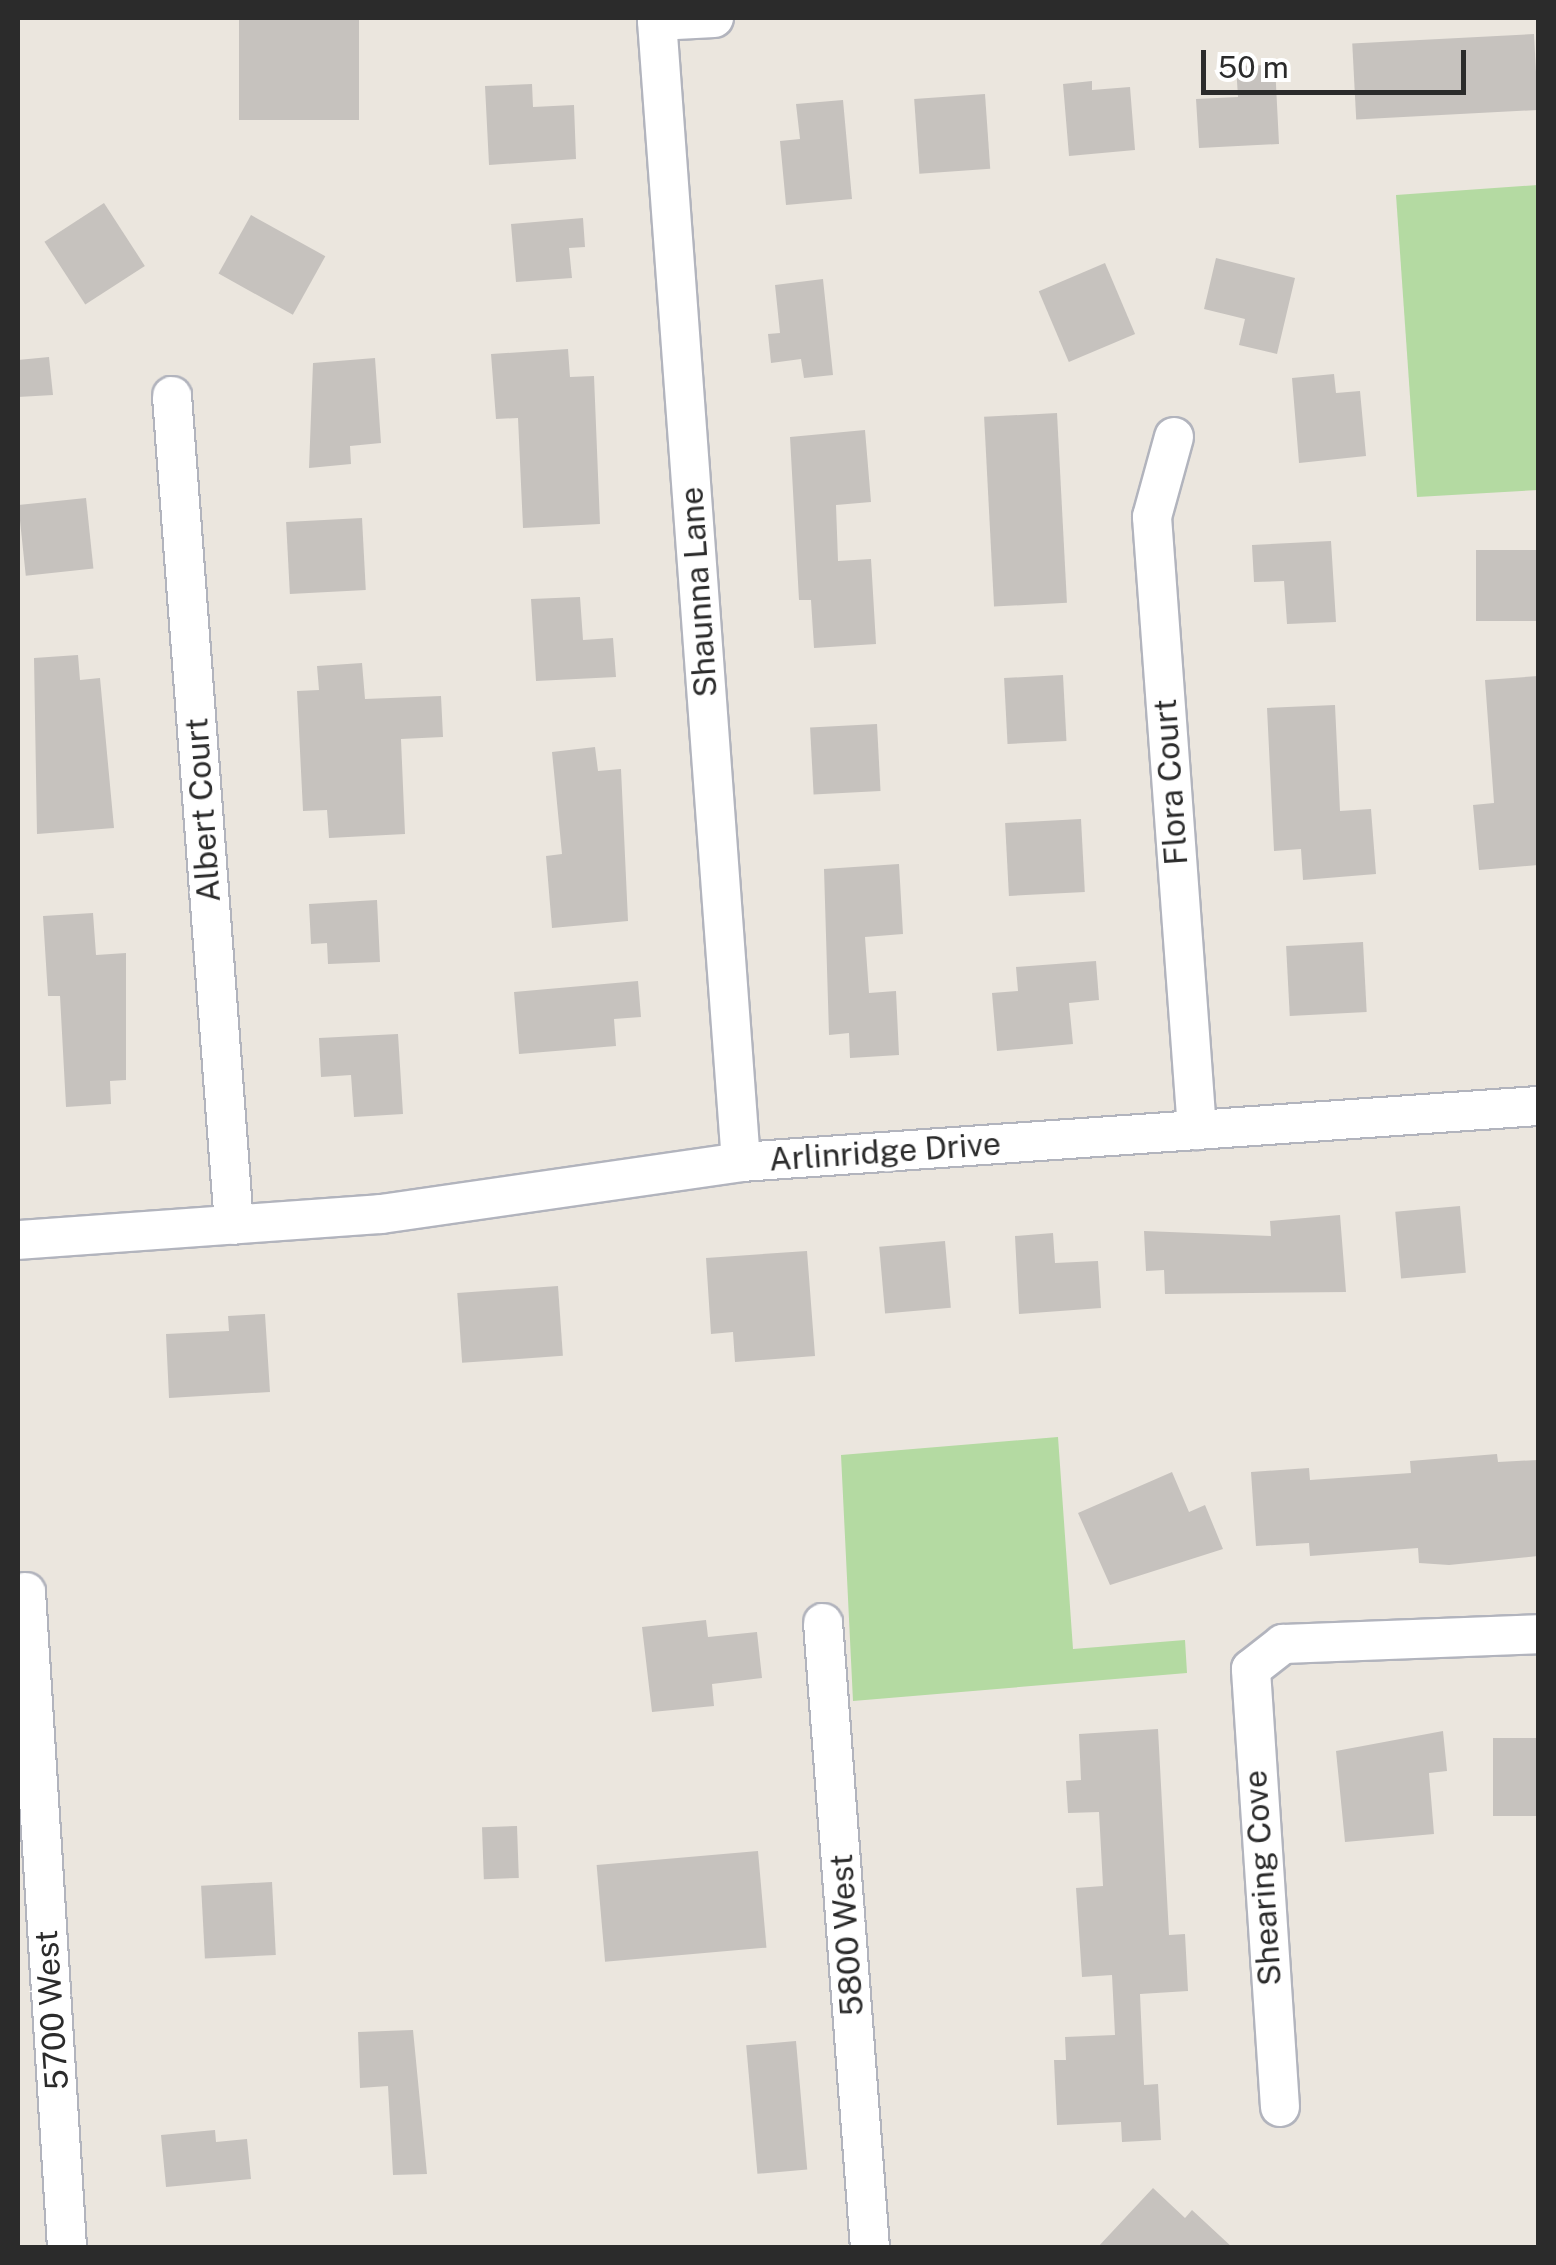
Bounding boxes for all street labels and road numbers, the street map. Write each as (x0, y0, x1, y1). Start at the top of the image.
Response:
street label: Shaunna Lane (672, 485, 726, 699)
street label: Flora Court (1146, 698, 1196, 866)
street label: Albert Court (177, 716, 229, 904)
street label: Arlinridge Drive (768, 1125, 1002, 1179)
street label: Shearing Cove (1236, 1769, 1290, 1987)
street label: 5800 West (822, 1852, 872, 2018)
street label: 5700 West (27, 1928, 77, 2092)

